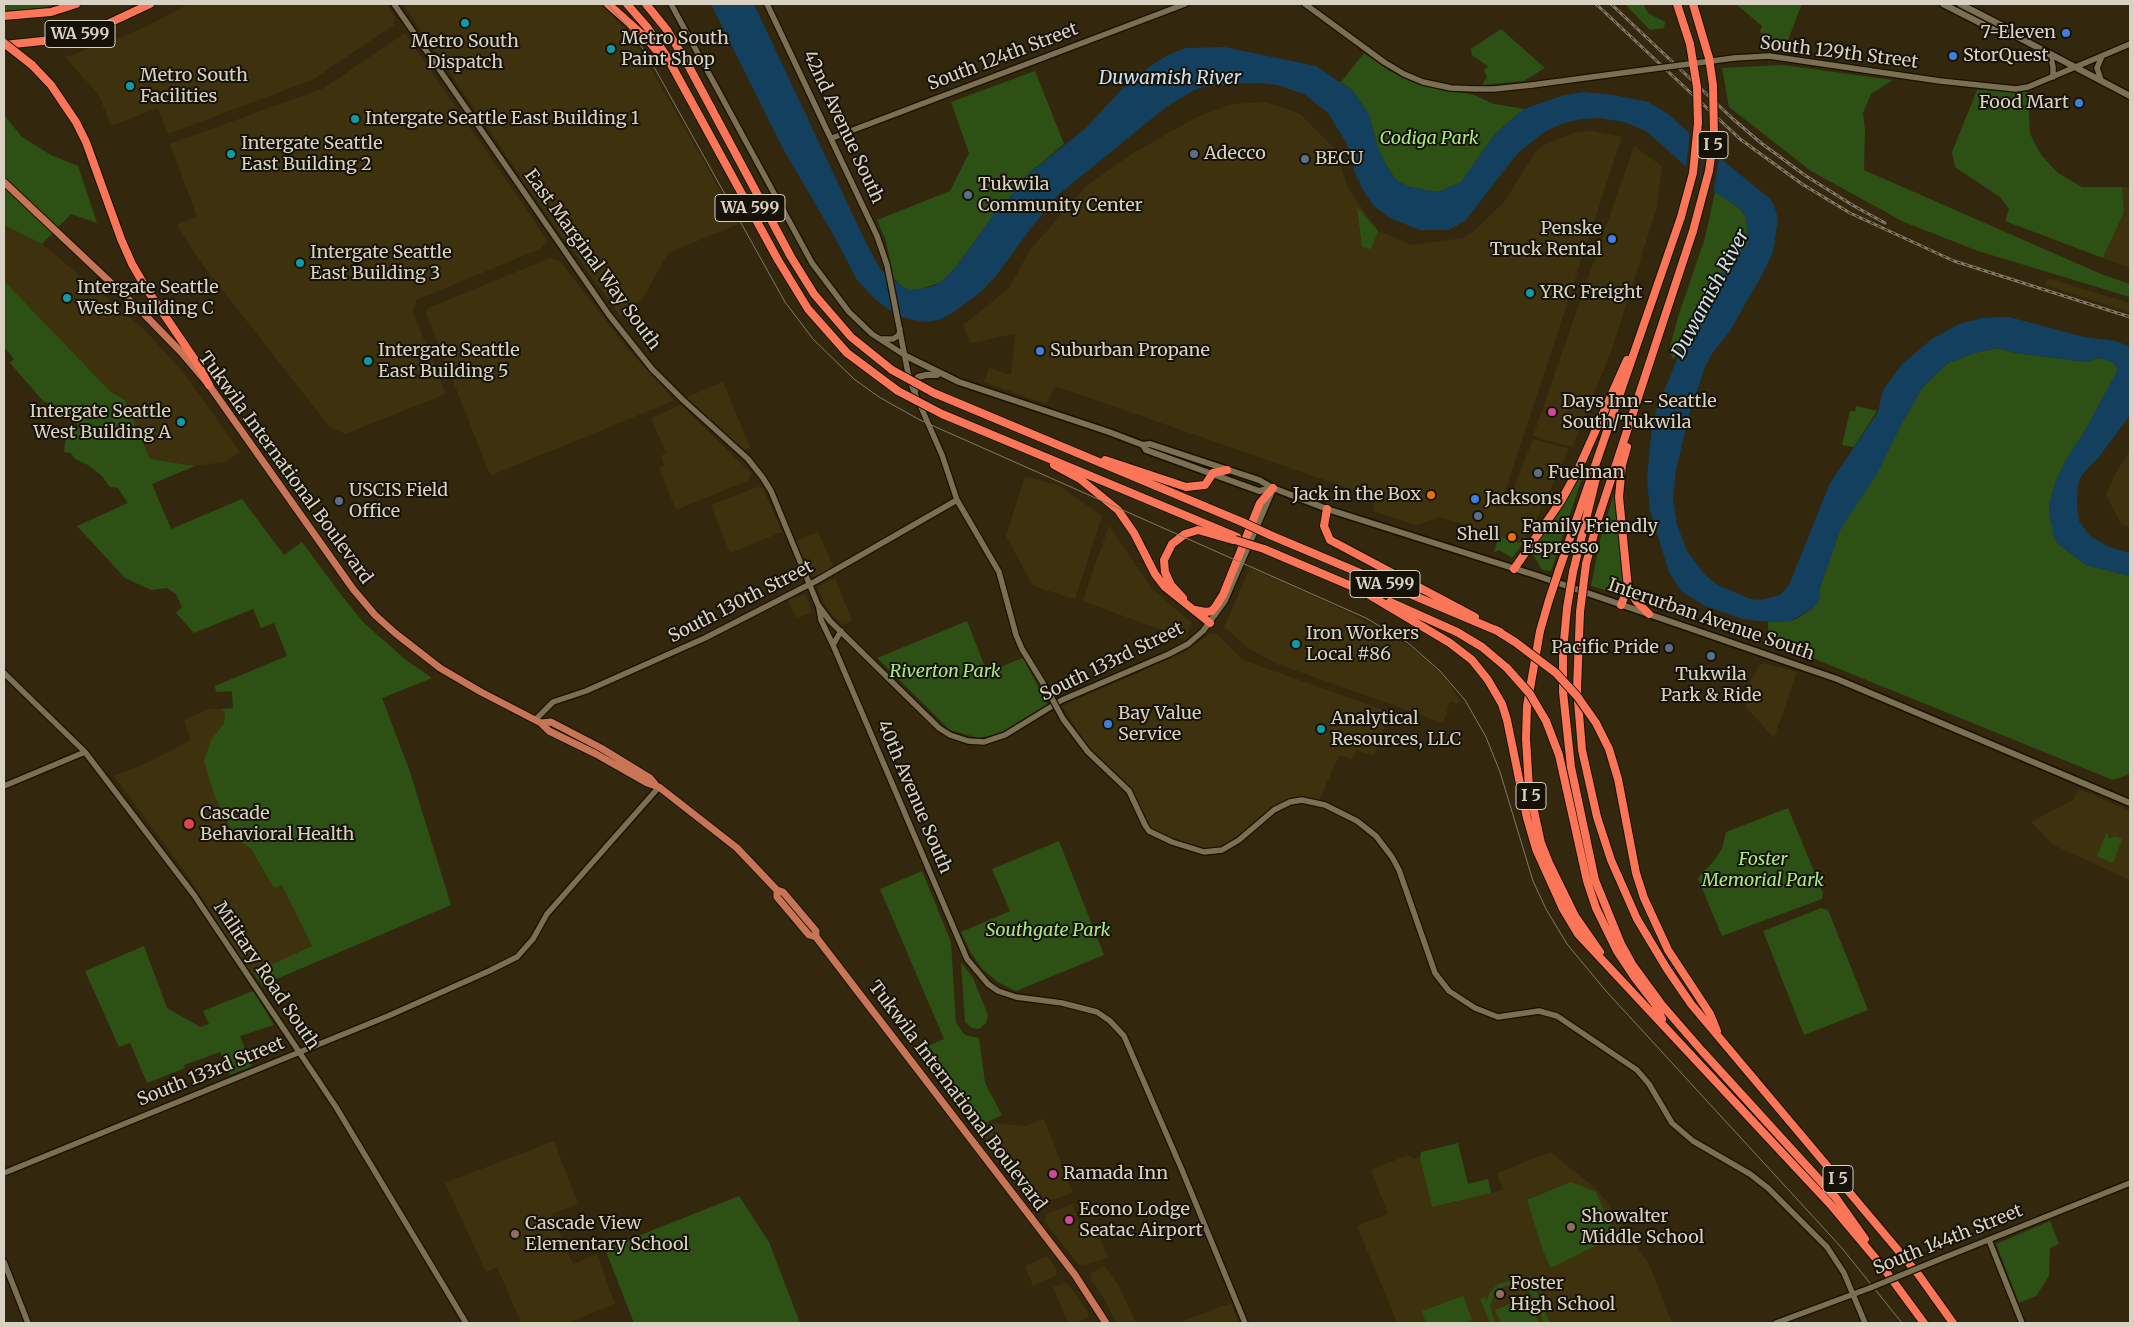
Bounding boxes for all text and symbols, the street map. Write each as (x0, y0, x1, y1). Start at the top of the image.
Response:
marker: Metro South Dispatch (459, 17, 471, 29)
street label: South 124th Street (925, 18, 1081, 96)
road number: WA 599 (45, 20, 115, 48)
place label: 7-Eleven (1980, 22, 2056, 44)
marker: 7-Eleven (2060, 27, 2072, 39)
place label: Metro South Paint Shop (621, 28, 729, 70)
place label: Metro South Dispatch (411, 31, 519, 74)
street label: South 129th Street (1759, 33, 1919, 73)
marker: Metro South Paint Shop (605, 43, 617, 55)
place label: StorQuest (1963, 45, 2049, 67)
street label: 42nd Avenue South (798, 47, 888, 207)
marker: StorQuest (1947, 50, 1959, 62)
place label: Metro South Facilities (140, 65, 248, 108)
water label: Duwamish River (1099, 68, 1241, 90)
marker: Metro South Facilities (124, 80, 136, 92)
place label: Food Mart (1979, 92, 2069, 114)
marker: Food Mart (2073, 97, 2085, 109)
place label: Intergate Seattle East Building 1 (365, 108, 639, 130)
marker: Intergate Seattle East Building 1 (349, 113, 361, 125)
park label: Codiga Park (1379, 128, 1479, 150)
road number: I 5 (1698, 132, 1728, 158)
place label: Intergate Seattle East Building 2 (241, 133, 383, 176)
place label: Adecco (1204, 143, 1266, 165)
marker: Intergate Seattle East Building 2 (225, 148, 237, 160)
marker: Adecco (1188, 148, 1200, 160)
place label: BECU (1315, 148, 1363, 170)
marker: BECU (1299, 153, 1311, 165)
street label: East Marginal Way South (519, 165, 665, 355)
place label: Tukwila Community Center (978, 174, 1143, 216)
marker: Tukwila Community Center (962, 189, 974, 201)
road number: WA 599 (715, 194, 785, 222)
place label: Penske Truck Rental (1490, 218, 1602, 260)
water label: Duwamish River (1667, 226, 1755, 362)
marker: Penske Truck Rental (1606, 233, 1618, 245)
place label: Intergate Seattle East Building 3 (310, 242, 452, 284)
marker: Intergate Seattle East Building 3 (294, 257, 306, 269)
place label: Intergate Seattle West Building C (77, 277, 219, 320)
place label: YRC Freight (1540, 282, 1642, 304)
marker: YRC Freight (1524, 287, 1536, 299)
marker: Intergate Seattle West Building C (61, 292, 73, 304)
place label: Intergate Seattle East Building 5 (378, 340, 520, 382)
place label: Suburban Propane (1050, 340, 1210, 362)
marker: Suburban Propane (1034, 345, 1046, 357)
street label: Tukwila International Boulevard (193, 348, 377, 588)
marker: Intergate Seattle East Building 5 (362, 355, 374, 367)
place label: Days Inn - Seattle South/Tukwila (1562, 391, 1717, 434)
place label: Intergate Seattle West Building A (29, 401, 171, 444)
marker: Days Inn - Seattle South/Tukwila (1546, 406, 1558, 418)
marker: Intergate Seattle West Building A (175, 416, 187, 428)
place label: Fuelman (1548, 462, 1624, 484)
marker: Fuelman (1532, 467, 1544, 479)
place label: USCIS Field Office (349, 480, 448, 522)
place label: Jack in the Box (1293, 484, 1421, 506)
place label: Jacksons (1485, 488, 1561, 510)
marker: Jack in the Box (1425, 489, 1437, 501)
marker: Jacksons (1469, 493, 1481, 505)
marker: USCIS Field Office (333, 495, 345, 507)
marker: Shell (1472, 510, 1484, 522)
place label: Family Friendly Espresso (1522, 516, 1658, 558)
place label: Shell (1457, 524, 1499, 546)
marker: Family Friendly Espresso (1506, 531, 1518, 543)
street label: South 130th Street (665, 556, 817, 648)
road number: WA 599 (1350, 570, 1420, 598)
street label: Interurban Avenue South (1605, 575, 1817, 665)
street label: South 133rd Street (1037, 618, 1187, 706)
place label: Iron Workers Local #86 (1306, 623, 1419, 666)
place label: Pacific Pride (1551, 637, 1659, 659)
marker: Iron Workers Local #86 (1290, 638, 1302, 650)
marker: Pacific Pride (1663, 642, 1675, 654)
marker: Tukwila Park & Ride (1705, 650, 1717, 662)
park label: Riverton Park (889, 661, 1001, 683)
place label: Tukwila Park & Ride (1661, 664, 1761, 706)
place label: Bay Value Service (1118, 703, 1201, 746)
place label: Analytical Resources, LLC (1331, 708, 1461, 751)
street label: 40th Avenue South (872, 717, 956, 877)
marker: Bay Value Service (1102, 718, 1114, 730)
marker: Analytical Resources, LLC (1315, 723, 1327, 735)
road number: I 5 (1516, 782, 1546, 809)
place label: Cascade Behavioral Health (200, 803, 354, 846)
marker: Cascade Behavioral Health (182, 817, 196, 831)
park label: Foster Memorial Park (1702, 849, 1824, 892)
street label: Military Road South (208, 898, 324, 1054)
park label: Southgate Park (986, 920, 1110, 942)
street label: Tukwila International Boulevard (864, 977, 1050, 1215)
street label: South 133rd Street (134, 1033, 288, 1111)
place label: Ramada Inn (1063, 1163, 1168, 1185)
road number: I 5 (1823, 1166, 1853, 1192)
marker: Ramada Inn (1047, 1168, 1059, 1180)
place label: Econo Lodge Seatac Airport (1079, 1199, 1203, 1242)
street label: South 144th Street (1870, 1200, 2026, 1280)
place label: Showalter Middle School (1581, 1206, 1704, 1248)
place label: Cascade View Elementary School (525, 1213, 689, 1256)
marker: Econo Lodge Seatac Airport (1063, 1214, 1075, 1226)
marker: Showalter Middle School (1565, 1221, 1577, 1233)
marker: Cascade View Elementary School (509, 1228, 521, 1240)
place label: Foster High School (1510, 1273, 1615, 1316)
marker: Foster High School (1494, 1288, 1506, 1300)

